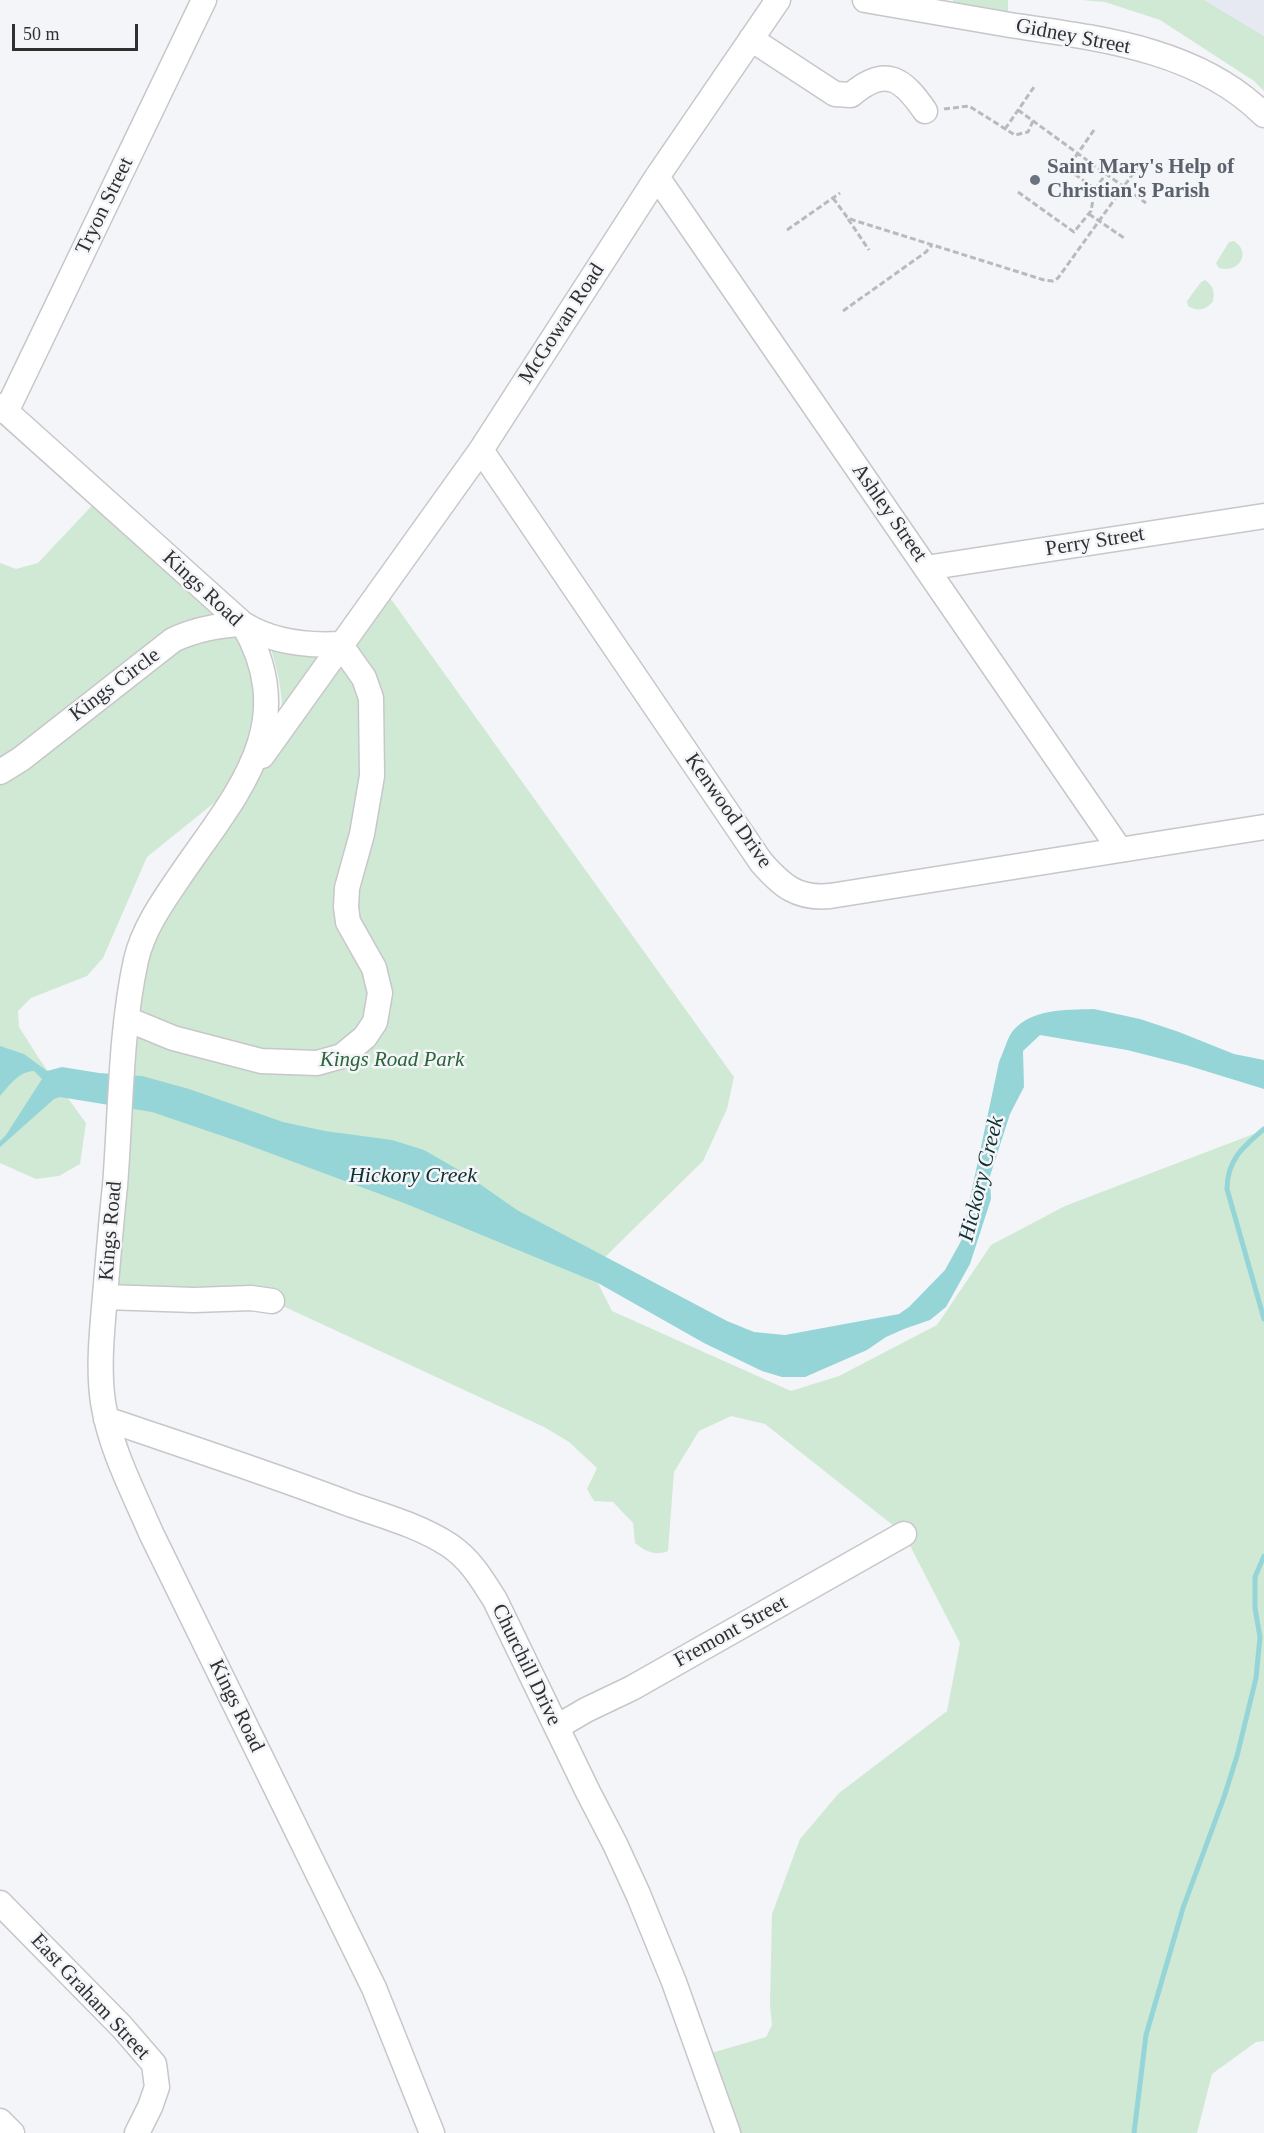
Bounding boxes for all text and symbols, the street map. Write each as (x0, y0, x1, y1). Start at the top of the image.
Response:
scale bar (15, 12, 141, 50)
street label: Gidney Street (1014, 14, 1132, 60)
text: 50 m (23, 24, 60, 44)
street label: Tryon Street (71, 153, 139, 259)
place label: Saint Mary's Help of Christian's Parish (1047, 155, 1234, 205)
marker: Saint Mary's Help of Christian's Parish (1028, 173, 1042, 187)
street label: McGowan Road (514, 259, 610, 389)
street label: Ashley Street (846, 459, 932, 567)
street label: Perry Street (1044, 522, 1146, 562)
street label: Kings Road (157, 546, 247, 632)
street label: Kings Circle (65, 643, 165, 727)
street label: Kenwood Drive (679, 749, 777, 873)
park label: Kings Road Park (320, 1047, 464, 1073)
water label: Hickory Creek (954, 1114, 1010, 1244)
water label: Hickory Creek (349, 1163, 477, 1189)
street label: Kings Road (94, 1180, 128, 1282)
street label: Fremont Street (670, 1591, 792, 1673)
street label: Churchill Drive (486, 1600, 566, 1730)
street label: Kings Road (203, 1656, 269, 1756)
street label: East Graham Street (25, 1929, 155, 2065)

